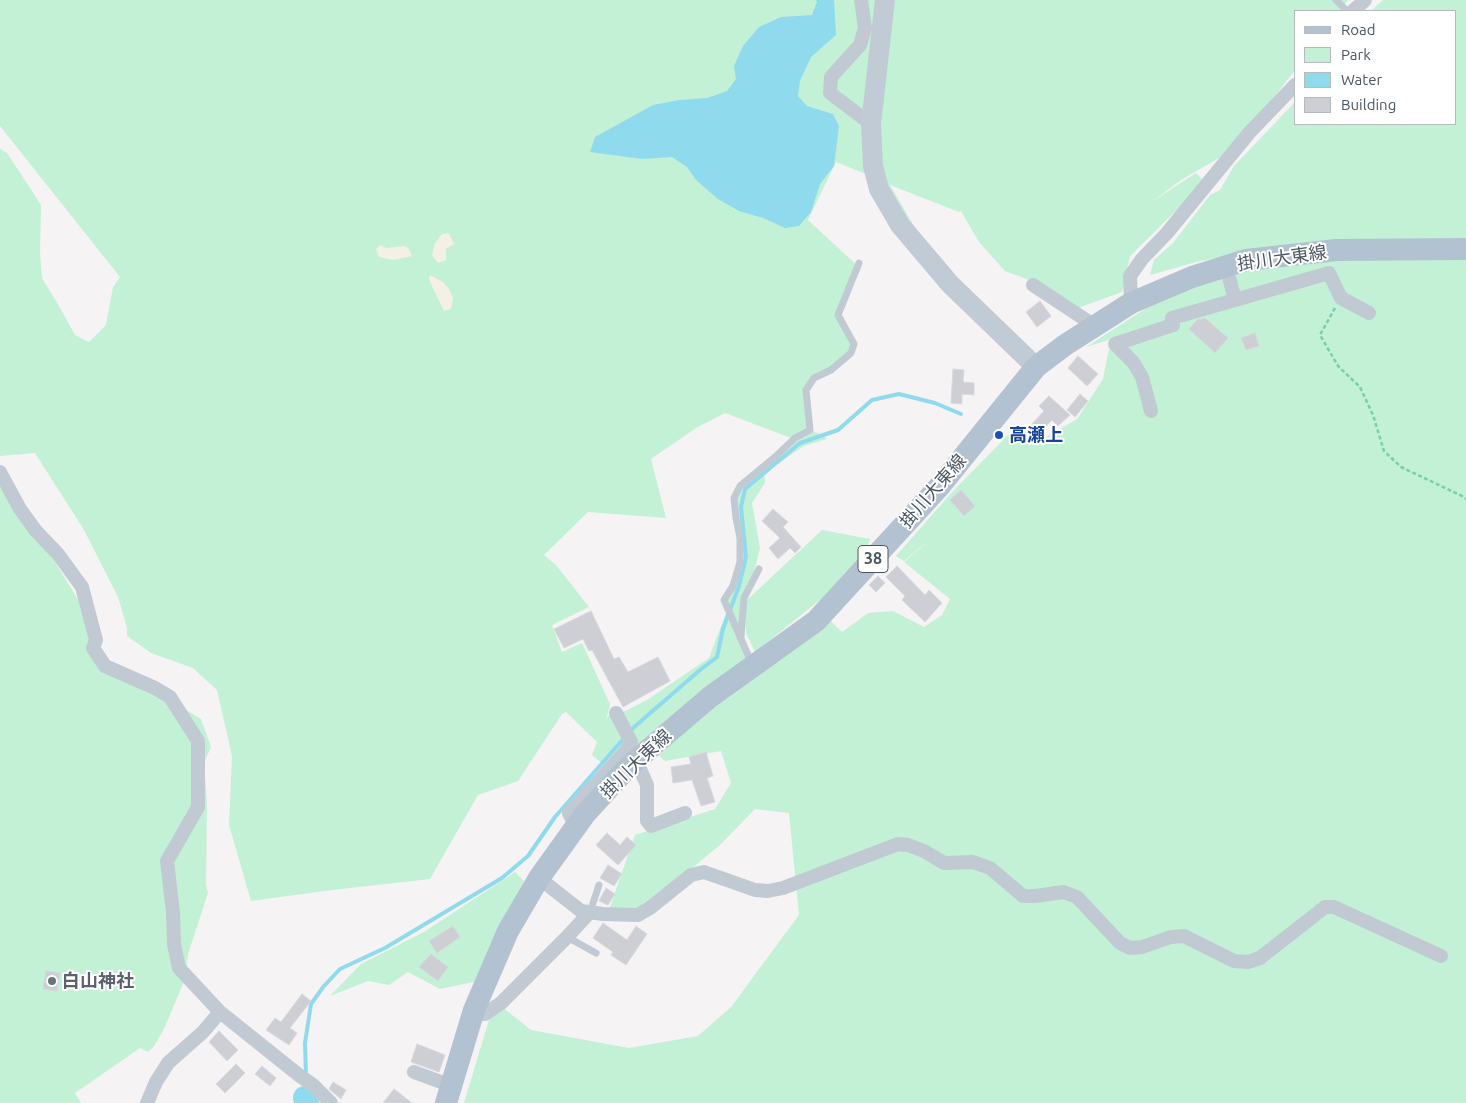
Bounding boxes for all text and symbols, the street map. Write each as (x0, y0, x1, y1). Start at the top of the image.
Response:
legend (1294, 10, 1456, 125)
text: Road (1341, 21, 1376, 38)
text: Park (1341, 46, 1371, 63)
text: Water (1341, 71, 1382, 88)
text: Building (1341, 96, 1396, 113)
street label: 掛川大東線 (1236, 241, 1328, 275)
place label: 高瀬上 (1009, 424, 1063, 446)
marker: 高瀬上 (993, 429, 1005, 441)
street label: 掛川大東線 (895, 450, 971, 532)
road number: 38 (858, 546, 888, 572)
street label: 掛川大東線 (596, 725, 676, 803)
place label: 白山神社 (62, 970, 134, 992)
marker: 白山神社 (46, 975, 58, 987)

